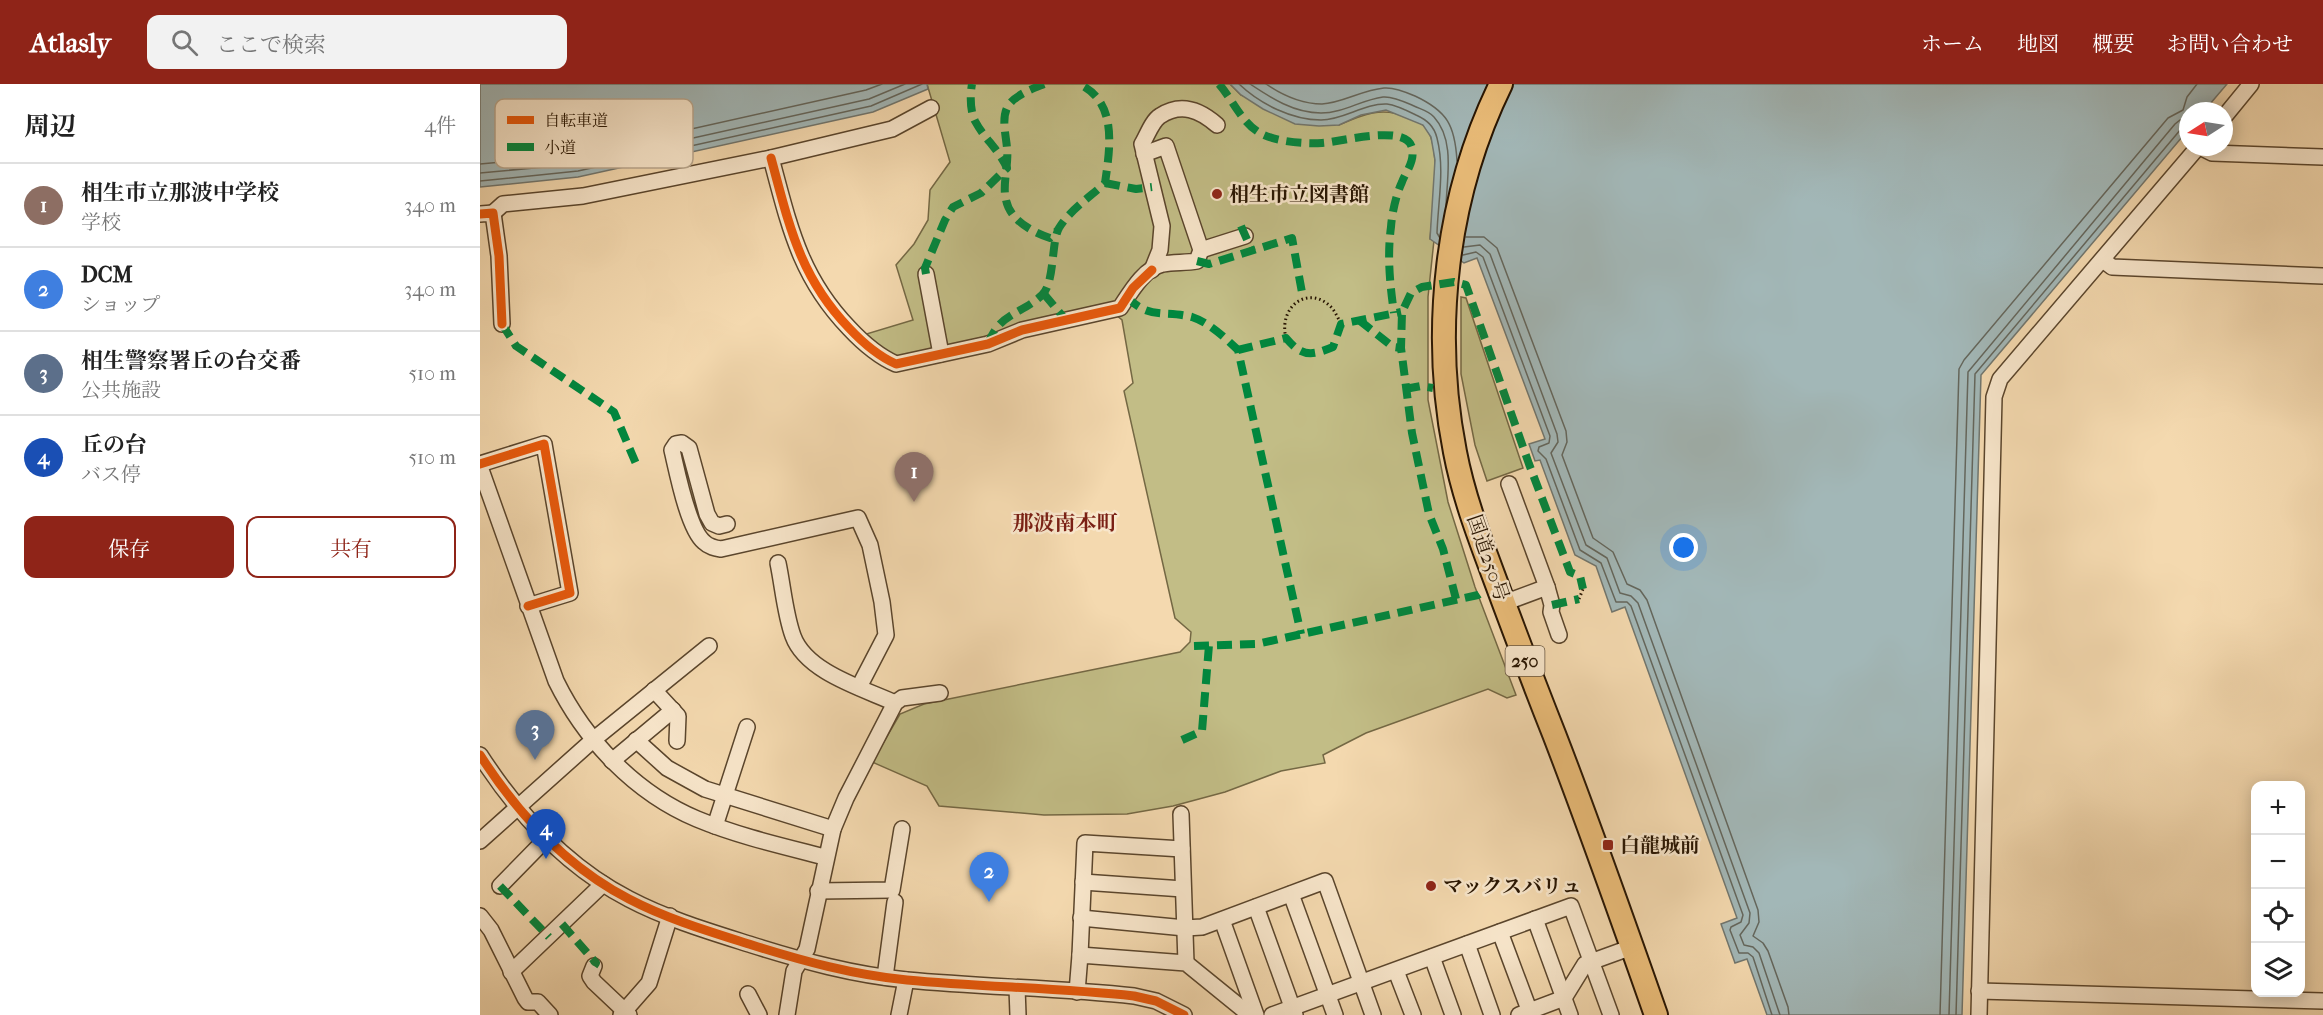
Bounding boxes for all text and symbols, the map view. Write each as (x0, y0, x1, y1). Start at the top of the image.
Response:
search box (147, 15, 567, 69)
text: Atlasly (30, 26, 111, 59)
icon: search (168, 26, 201, 59)
text: ここで検索 (216, 32, 326, 58)
text: ホーム (1921, 32, 1984, 56)
text: 地図 (2017, 32, 2059, 56)
text: 概要 (2092, 32, 2134, 56)
text: お問い合わせ (2167, 32, 2293, 56)
legend (495, 99, 693, 168)
north arrow (2179, 102, 2233, 156)
text: 周辺 (24, 111, 76, 142)
text: 自転車道 (544, 111, 608, 130)
text: 4件 (424, 114, 456, 137)
text: 小道 (544, 138, 576, 157)
text: 相生市立那波中学校 (81, 180, 279, 206)
place label: 相生市立図書館 (1229, 183, 1369, 206)
marker: 相生市立図書館 (1210, 187, 1224, 201)
text: 1 (40, 194, 47, 217)
text: 340 m (404, 194, 456, 217)
text: 学校 (81, 211, 121, 234)
text: DCM (81, 262, 133, 288)
text: 2 (38, 278, 49, 301)
text: 340 m (404, 278, 456, 301)
text: ショップ (81, 293, 161, 316)
text: 相生警察署丘の台交番 (81, 348, 301, 374)
text: 3 (39, 362, 48, 385)
text: 510 m (408, 362, 456, 385)
text: 公共施設 (81, 379, 161, 402)
text: 丘の台 (81, 432, 147, 458)
text: 4 (38, 446, 49, 469)
text: 510 m (408, 446, 456, 469)
pin: 1 (894, 452, 934, 502)
text: バス停 (81, 463, 141, 486)
district label: 那波南本町 (1013, 511, 1118, 535)
street label: 国道250号 (1462, 512, 1514, 604)
button: 保存 (24, 516, 234, 578)
button: 共有 (246, 516, 456, 578)
your location (1669, 533, 1698, 562)
road number: 250 (1506, 646, 1544, 676)
pin: 3 (516, 710, 554, 760)
map controls (2251, 781, 2305, 997)
button: + (2251, 781, 2305, 835)
pin: 4 (526, 810, 566, 859)
place label: 白龍城前 (1620, 834, 1700, 857)
button: − (2251, 835, 2305, 889)
marker: 白龍城前 (1601, 838, 1615, 852)
pin: 2 (970, 852, 1008, 902)
place label: マックスバリュ (1443, 875, 1581, 898)
marker: マックスバリュ (1424, 879, 1438, 893)
button: locate (2251, 889, 2305, 943)
button: layers (2251, 943, 2305, 997)

